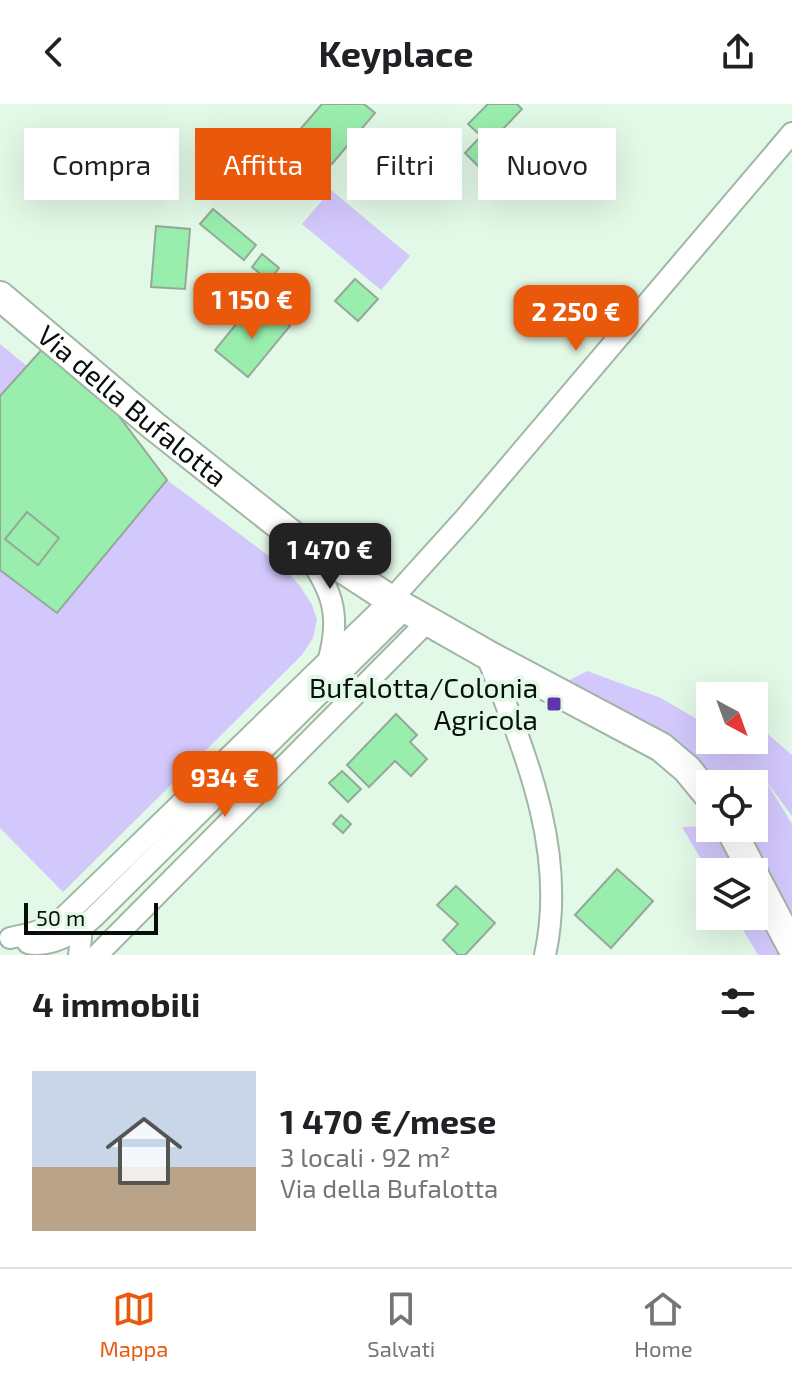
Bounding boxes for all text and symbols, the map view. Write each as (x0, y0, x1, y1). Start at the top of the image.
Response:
icon: back (32, 30, 76, 74)
icon: share (716, 30, 760, 74)
text: Keyplace (318, 31, 474, 74)
chip: Compra (24, 128, 179, 200)
chip: Affitta (195, 128, 331, 200)
chip: Filtri (347, 128, 462, 200)
chip: Nuovo (478, 128, 616, 200)
pin: 1 150 € (178, 273, 326, 341)
text: 1 150 € (211, 283, 293, 314)
pin: 2 250 € (502, 285, 650, 353)
text: 2 250 € (532, 295, 620, 326)
street label: Via della Bufalotta (31, 317, 234, 493)
pin: 1 470 € (256, 523, 404, 591)
text: 1 470 € (287, 533, 373, 564)
place label: Bufalotta/Colonia Agricola (309, 670, 538, 736)
north arrow (696, 682, 768, 754)
map controls (696, 682, 768, 930)
marker: Bufalotta/Colonia Agricola (545, 695, 563, 713)
pin: 934 € (169, 751, 281, 819)
text: 934 € (191, 761, 259, 792)
button: locate (696, 770, 768, 842)
button: layers (696, 858, 768, 930)
scale bar (24, 899, 158, 935)
text: 50 m (36, 904, 85, 930)
icon: filters (716, 981, 760, 1025)
text: 4 immobili (32, 983, 200, 1024)
text: 1 470 €/mese (280, 1100, 496, 1141)
icon: home (96, 1103, 192, 1199)
text: 3 locali · 92 m² (280, 1141, 450, 1172)
text: Via della Bufalotta (280, 1172, 498, 1203)
tab: Mappa (99, 1287, 168, 1361)
tab: Salvati (367, 1287, 435, 1361)
tab: Home (634, 1287, 693, 1361)

